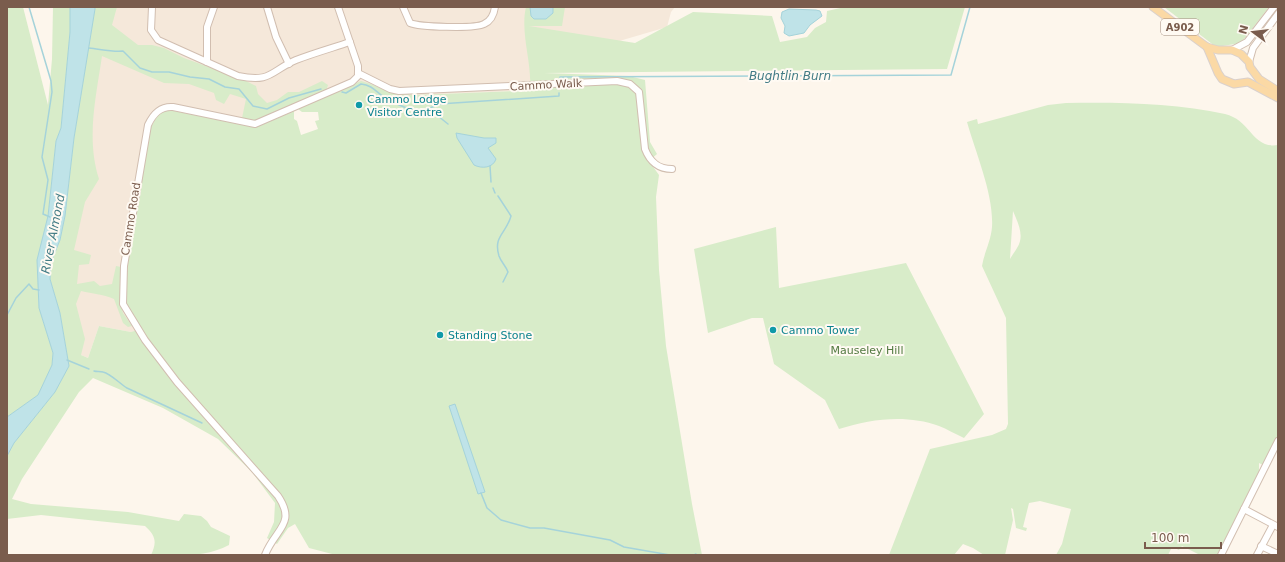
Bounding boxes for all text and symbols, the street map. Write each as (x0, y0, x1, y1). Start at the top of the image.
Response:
north arrow (1233, 12, 1273, 52)
road number: A902 (1161, 19, 1199, 35)
text: N (1236, 23, 1251, 36)
water label: Bughtlin Burn (749, 69, 831, 83)
street label: Cammo Walk (509, 77, 583, 93)
place label: Cammo Lodge Visitor Centre (367, 93, 447, 119)
marker: Cammo Lodge Visitor Centre (354, 100, 364, 110)
street label: Cammo Road (119, 182, 143, 256)
water label: River Almond (38, 193, 68, 275)
place label: Cammo Tower (781, 324, 859, 337)
marker: Cammo Tower (768, 325, 778, 335)
place label: Standing Stone (448, 329, 532, 342)
marker: Standing Stone (435, 330, 445, 340)
park label: Mauseley Hill (831, 344, 903, 357)
scale bar (1145, 524, 1221, 550)
text: 100 m (1151, 531, 1189, 545)

